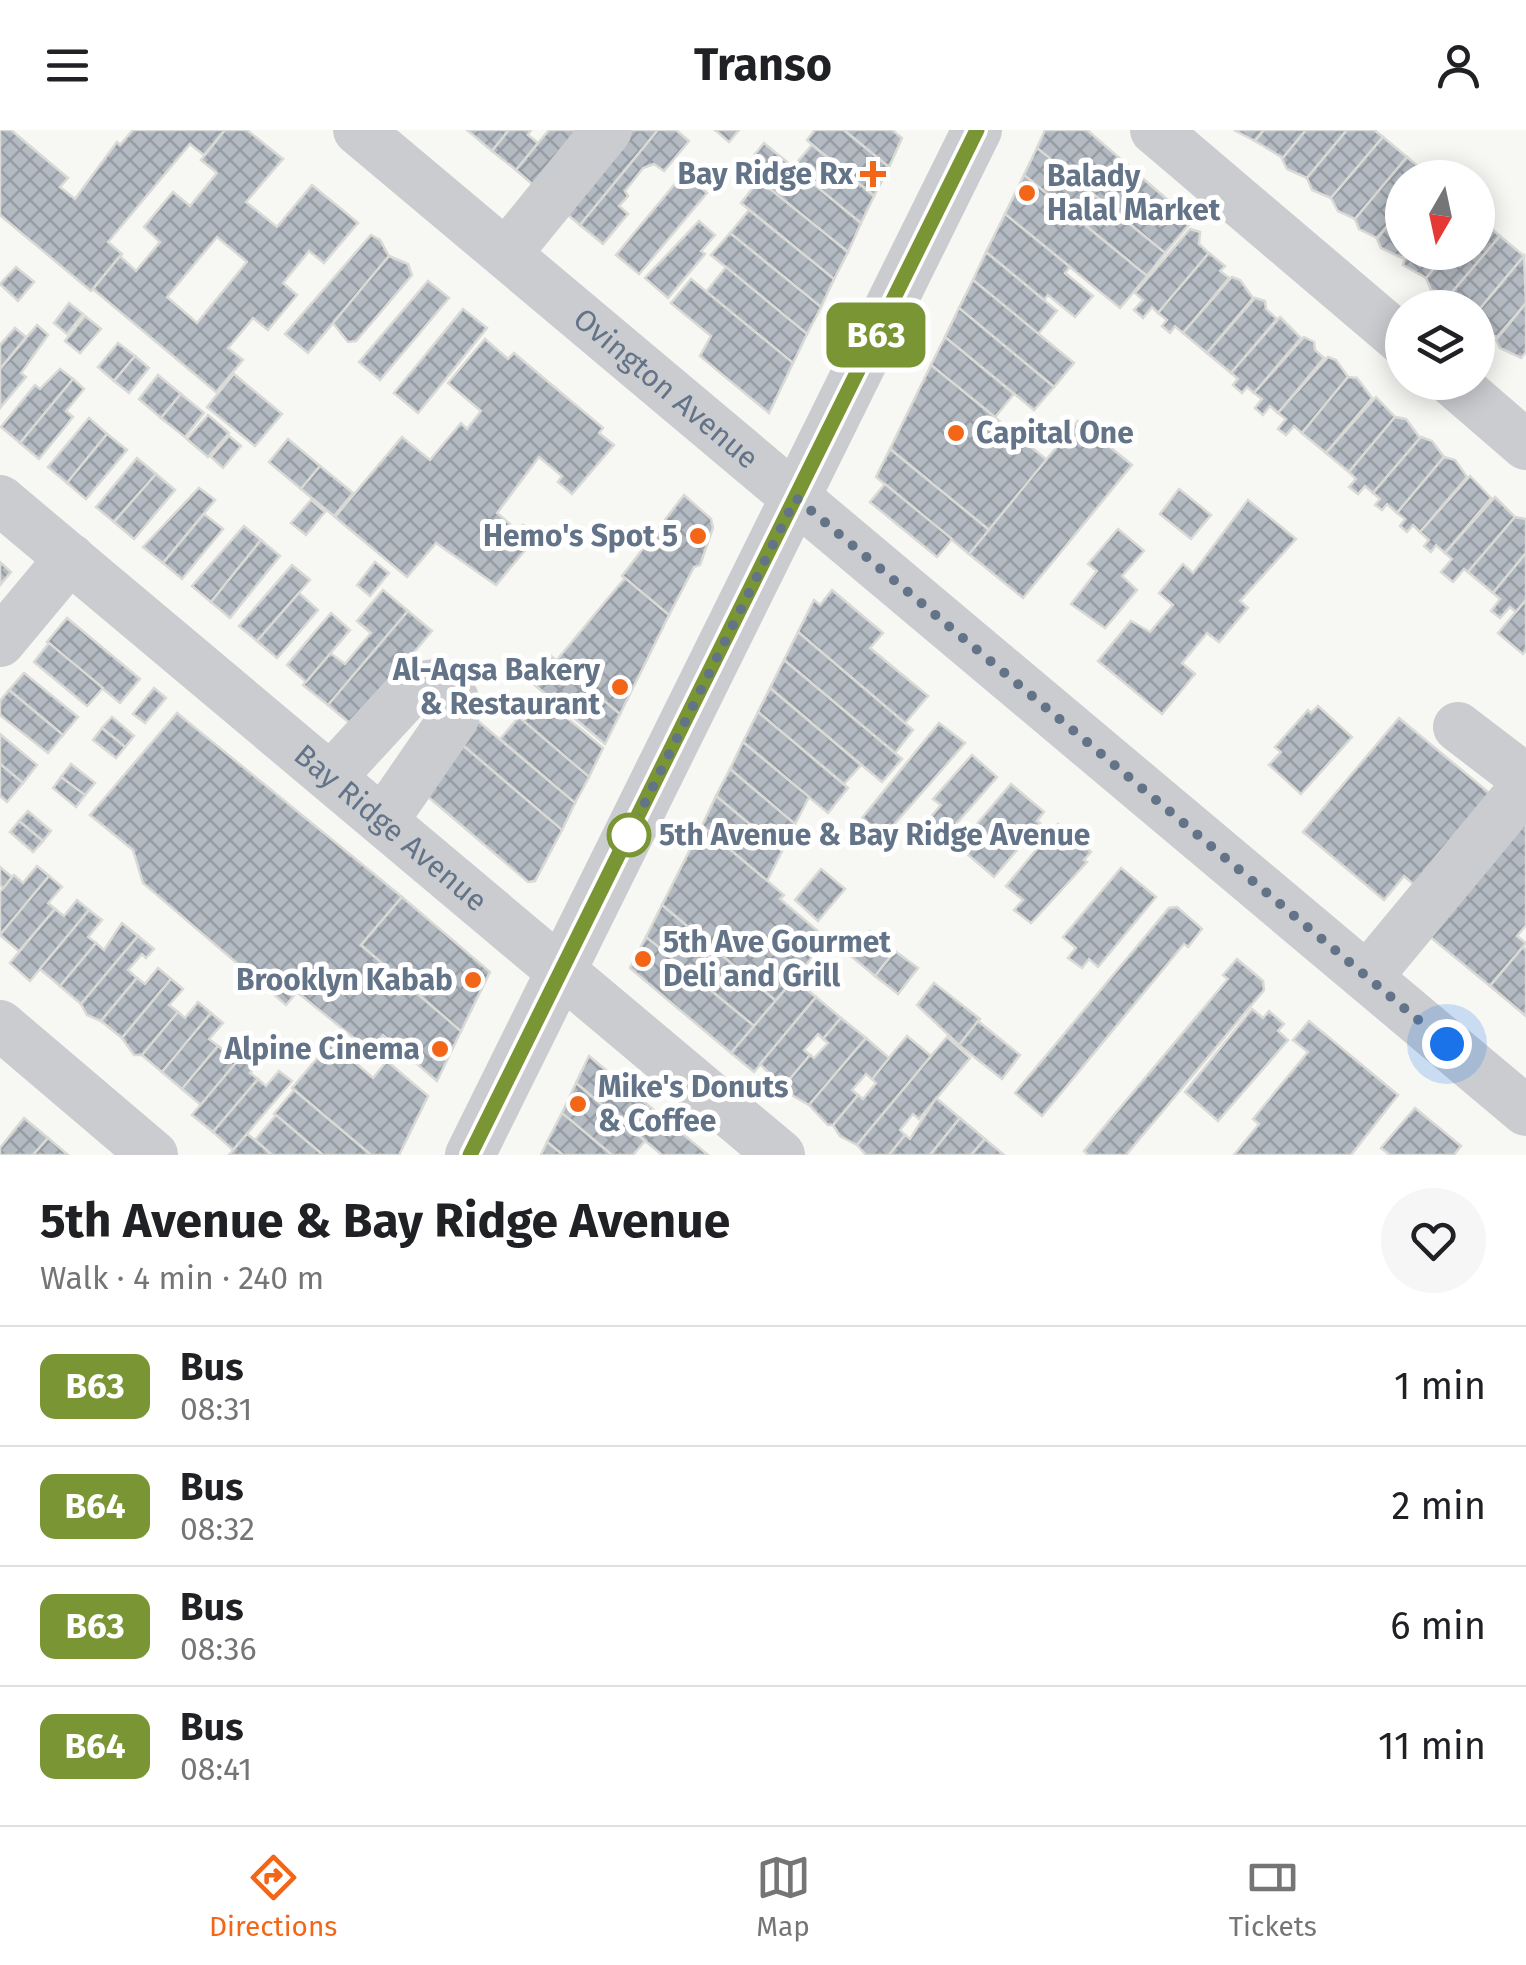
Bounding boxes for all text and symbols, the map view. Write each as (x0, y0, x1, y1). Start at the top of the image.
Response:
icon: menu (40, 38, 95, 93)
text: Transo (694, 38, 832, 92)
icon: person (1431, 38, 1486, 93)
place label: Bay Ridge Rx (677, 156, 854, 192)
place label: Balady Halal Market (1047, 158, 1221, 228)
north arrow (1385, 160, 1495, 270)
map controls (1385, 160, 1495, 400)
marker: Bay Ridge Rx (862, 163, 884, 185)
marker: Balady Halal Market (1016, 182, 1038, 204)
button: layers (1385, 290, 1495, 400)
street label: Ovington Avenue (566, 301, 766, 476)
line badge: B63 (818, 302, 934, 368)
text: B63 (846, 314, 906, 356)
place label: Capital One (976, 415, 1134, 451)
marker: Capital One (945, 422, 967, 444)
place label: Hemo's Spot 5 (483, 518, 678, 554)
marker: Hemo's Spot 5 (687, 525, 709, 547)
place label: Al-Aqsa Bakery & Restaurant (392, 652, 600, 722)
marker: Al-Aqsa Bakery & Restaurant (609, 676, 631, 698)
street label: Bay Ridge Avenue (287, 737, 494, 919)
marker: 5th Avenue & Bay Ridge Avenue (608, 814, 650, 856)
place label: 5th Avenue & Bay Ridge Avenue (659, 817, 1090, 853)
place label: 5th Ave Gourmet Deli and Grill (663, 924, 891, 994)
marker: 5th Ave Gourmet Deli and Grill (632, 948, 654, 970)
place label: Brooklyn Kabab (236, 962, 453, 998)
marker: Brooklyn Kabab (462, 969, 484, 991)
your location (1422, 1019, 1472, 1069)
place label: Alpine Cinema (224, 1031, 420, 1067)
marker: Alpine Cinema (429, 1038, 451, 1060)
place label: Mike's Donuts & Coffee (598, 1069, 789, 1139)
marker: Mike's Donuts & Coffee (567, 1093, 589, 1115)
button: heart (1381, 1188, 1486, 1293)
text: 5th Avenue & Bay Ridge Avenue (40, 1192, 730, 1250)
text: Walk · 4 min · 240 m (40, 1259, 324, 1297)
text: Bus (180, 1344, 244, 1390)
text: 1 min (1394, 1363, 1486, 1409)
text: B63 (65, 1365, 125, 1407)
text: 08:31 (180, 1390, 252, 1428)
text: Bus (180, 1464, 244, 1510)
text: 2 min (1392, 1483, 1486, 1529)
text: B64 (64, 1485, 126, 1527)
text: 08:32 (180, 1510, 255, 1548)
text: Bus (180, 1584, 244, 1630)
text: 6 min (1390, 1603, 1486, 1649)
text: B63 (65, 1605, 125, 1647)
text: 08:36 (180, 1630, 256, 1668)
text: Bus (180, 1704, 244, 1750)
text: 11 min (1378, 1723, 1486, 1769)
text: B64 (64, 1725, 126, 1767)
text: 08:41 (180, 1750, 252, 1788)
tab: Directions (209, 1850, 337, 1943)
tab: Map (756, 1850, 811, 1943)
tab: Tickets (1229, 1850, 1317, 1943)

